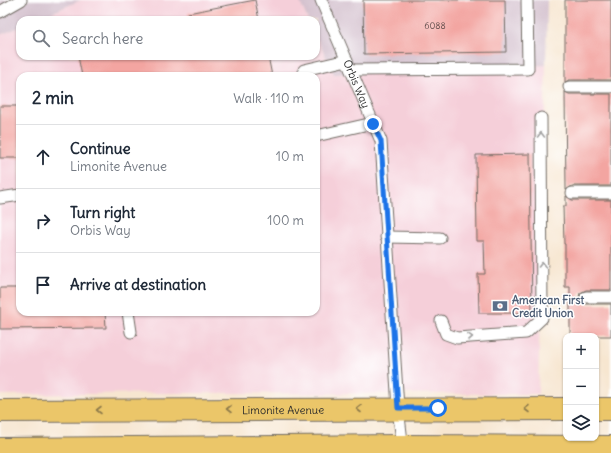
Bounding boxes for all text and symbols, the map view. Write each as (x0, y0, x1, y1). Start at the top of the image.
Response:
search box (16, 16, 320, 60)
house number: 6088 (424, 20, 446, 31)
icon: search (30, 27, 52, 49)
text: Search here (62, 29, 143, 48)
street label: Orbis Way (340, 57, 373, 110)
text: 2 min (32, 87, 74, 109)
text: Walk · 110 m (233, 90, 304, 107)
route end (364, 115, 382, 133)
one-way arrow (537, 132, 545, 138)
text: Continue (70, 139, 131, 158)
icon: ahead (32, 146, 54, 168)
text: 10 m (276, 148, 304, 165)
text: Limonite Avenue (70, 158, 167, 175)
text: Turn right (70, 203, 135, 222)
icon: right (32, 210, 54, 232)
text: 100 m (267, 212, 304, 229)
text: Orbis Way (70, 222, 131, 239)
one-way arrow (538, 262, 546, 268)
icon: arrive (32, 274, 54, 296)
text: Arrive at destination (70, 275, 206, 294)
place label: American First Credit Union (512, 293, 585, 320)
bank icon: American First Credit Union (491, 297, 509, 315)
one-way arrow (467, 332, 473, 341)
map controls (563, 333, 599, 441)
button: + (563, 333, 599, 369)
button: − (563, 369, 599, 405)
route start (429, 399, 447, 417)
street label: Limonite Avenue (242, 403, 324, 417)
one-way arrow (226, 405, 232, 414)
one-way arrow (356, 405, 362, 413)
one-way arrow (524, 405, 530, 413)
button: layers (563, 405, 599, 441)
one-way arrow (96, 406, 102, 414)

